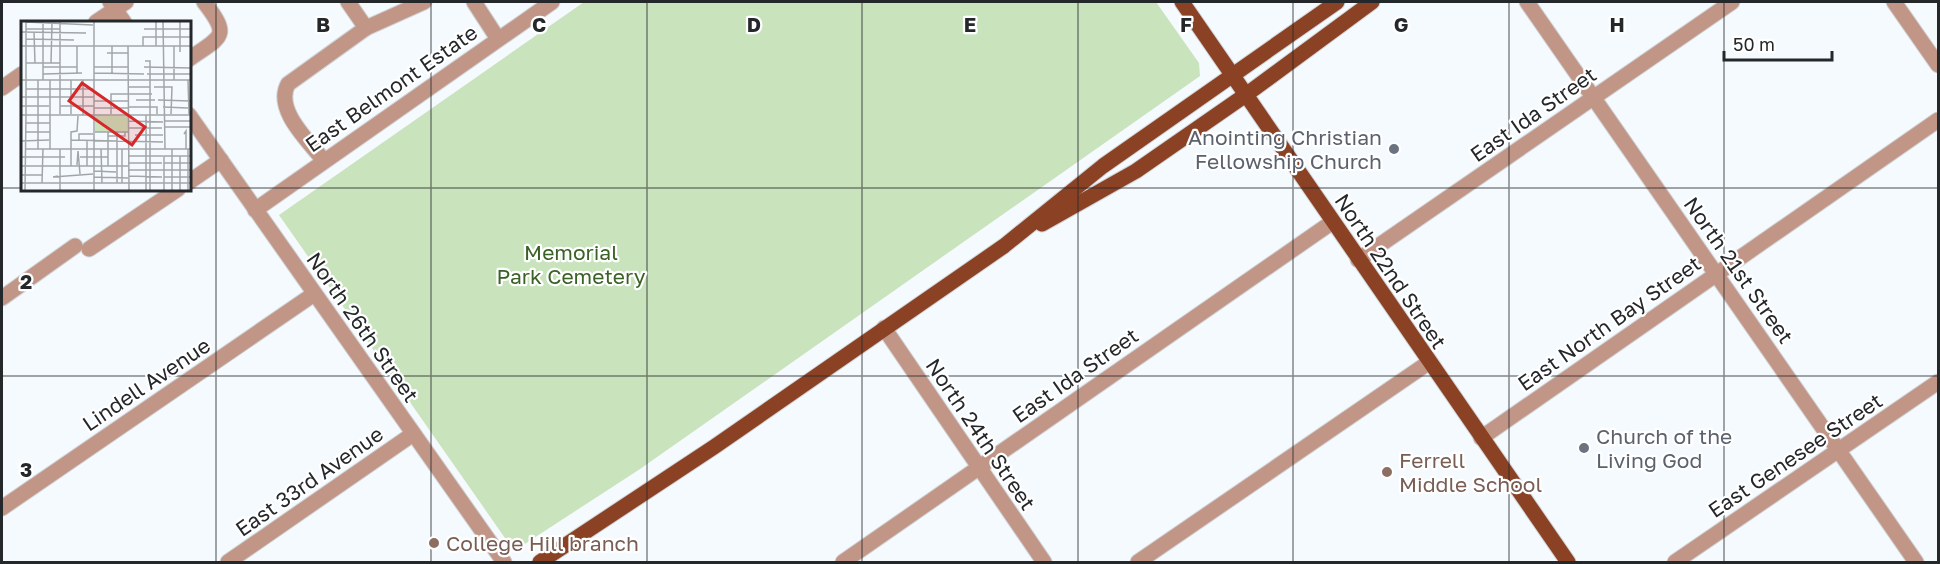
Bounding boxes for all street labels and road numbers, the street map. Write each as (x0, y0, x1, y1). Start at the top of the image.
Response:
street label: East Belmont Estate (300, 19, 482, 157)
street label: East Ida Street (1465, 61, 1601, 167)
street label: North 22nd Street (1330, 189, 1452, 353)
street label: North 21st Street (1679, 192, 1799, 348)
street label: North 26th Street (301, 247, 425, 407)
street label: East North Bay Street (1512, 250, 1706, 396)
street label: East Ida Street (1007, 322, 1143, 428)
street label: Lindell Avenue (77, 332, 215, 436)
street label: North 24th Street (921, 353, 1041, 515)
street label: East Genesee Street (1703, 387, 1887, 523)
street label: East 33rd Avenue (230, 420, 388, 542)

